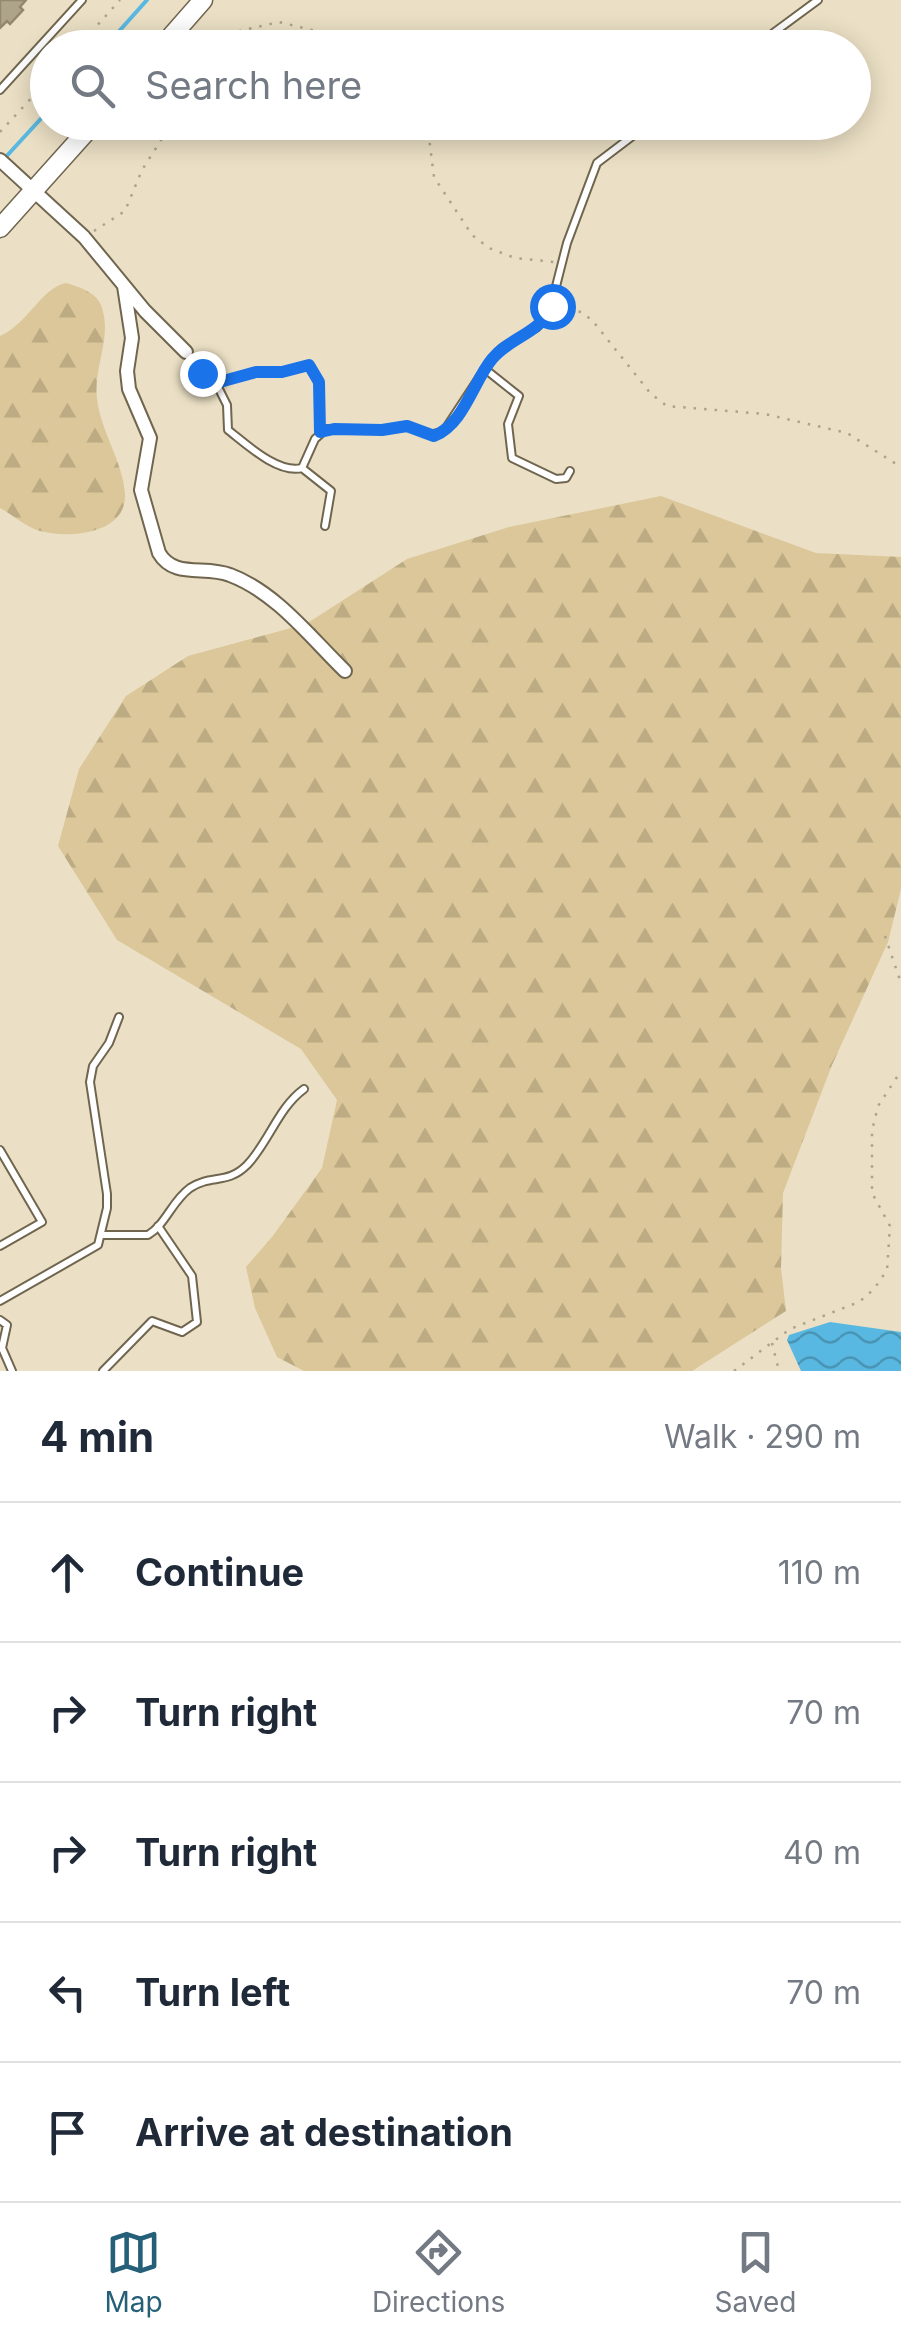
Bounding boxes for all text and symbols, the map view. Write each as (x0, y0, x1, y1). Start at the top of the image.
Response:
search box (30, 30, 871, 140)
icon: search (65, 58, 120, 113)
text: Search here (145, 62, 362, 108)
route start (530, 284, 576, 330)
route end (180, 351, 226, 397)
text: 4 min (40, 1411, 154, 1462)
text: Walk · 290 m (664, 1417, 861, 1456)
icon: ahead (40, 1545, 95, 1600)
text: Continue (135, 1549, 304, 1595)
text: 110 m (778, 1553, 861, 1592)
icon: right (40, 1685, 95, 1740)
text: Turn right (135, 1689, 317, 1735)
text: 70 m (786, 1693, 861, 1732)
icon: right (40, 1825, 95, 1880)
text: Turn right (135, 1829, 317, 1875)
text: 40 m (783, 1833, 861, 1872)
icon: left (40, 1965, 95, 2020)
text: Turn left (135, 1969, 290, 2015)
text: 70 m (786, 1973, 861, 2012)
icon: arrive (40, 2105, 95, 2160)
text: Arrive at destination (135, 2109, 513, 2155)
tab: Map (105, 2225, 163, 2319)
tab: Directions (372, 2225, 505, 2319)
tab: Saved (714, 2225, 796, 2319)

